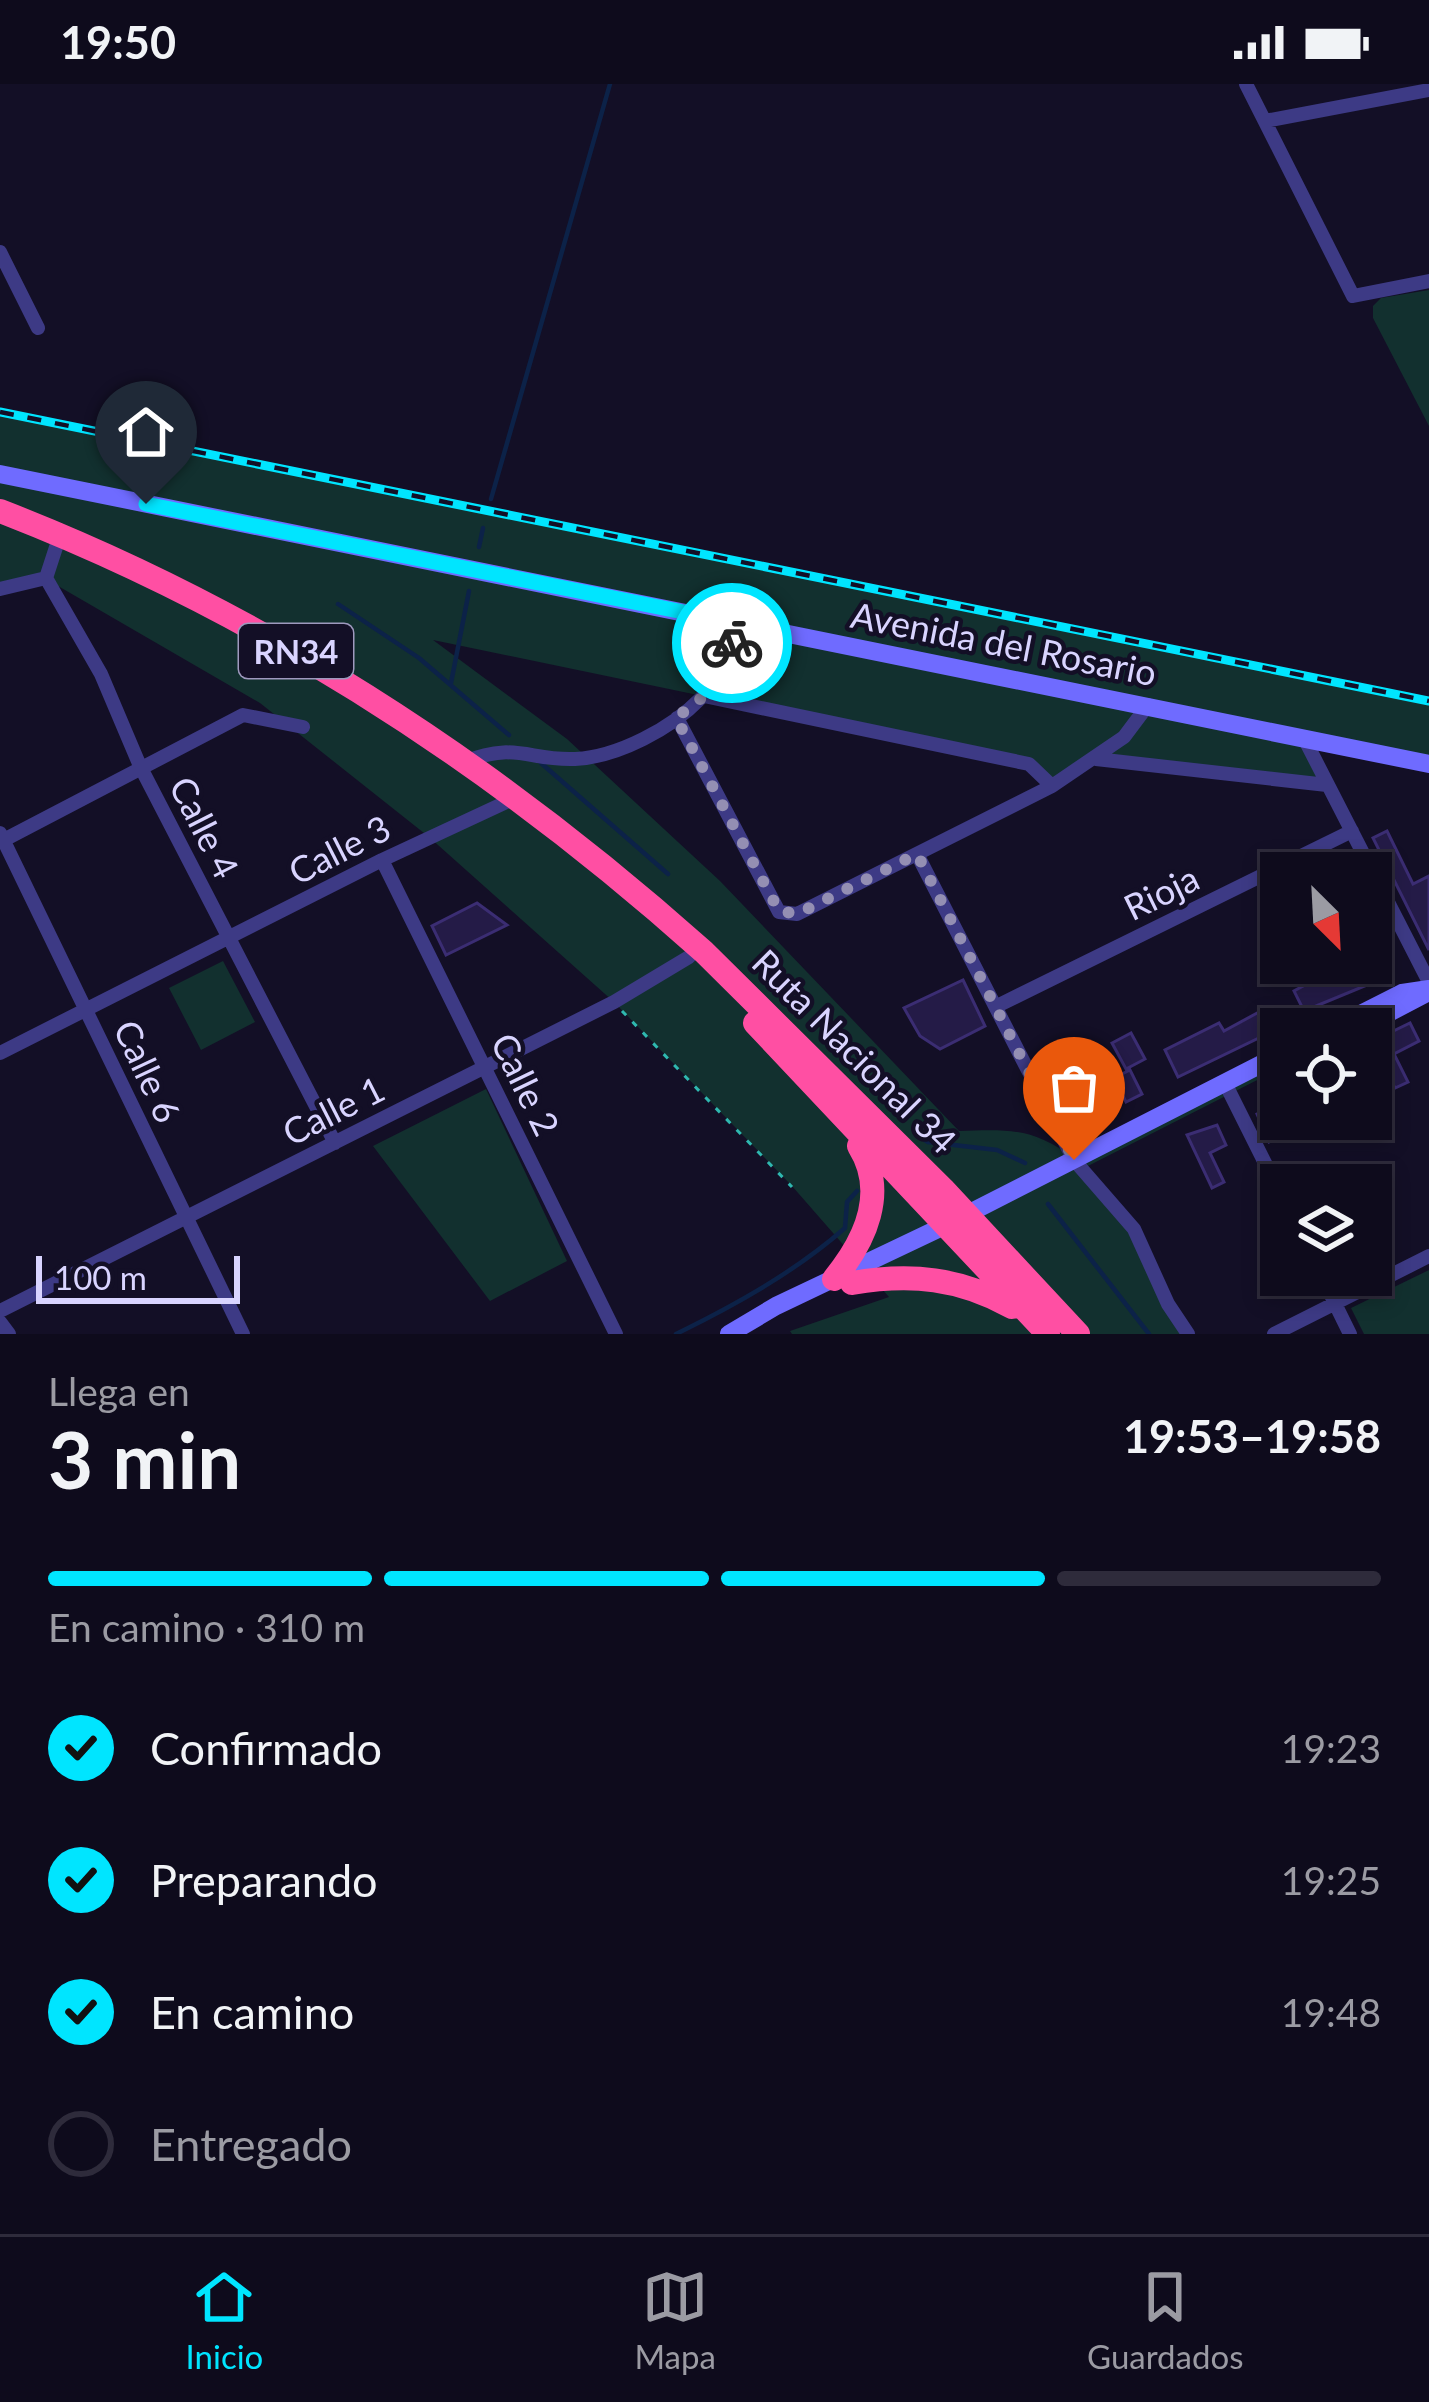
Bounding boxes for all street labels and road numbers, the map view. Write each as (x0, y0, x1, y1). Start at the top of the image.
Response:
street label: Avenida del Rosario (847, 592, 1161, 694)
road number: RN34 (239, 624, 353, 678)
street label: Calle 4 (161, 769, 249, 885)
street label: Calle 3 (281, 805, 397, 893)
street label: Rioja (1116, 855, 1206, 929)
street label: Ruta Nacional 34 (744, 940, 966, 1162)
street label: Calle 6 (105, 1013, 191, 1129)
street label: Calle 2 (483, 1026, 569, 1142)
street label: Calle 1 (275, 1066, 391, 1154)

